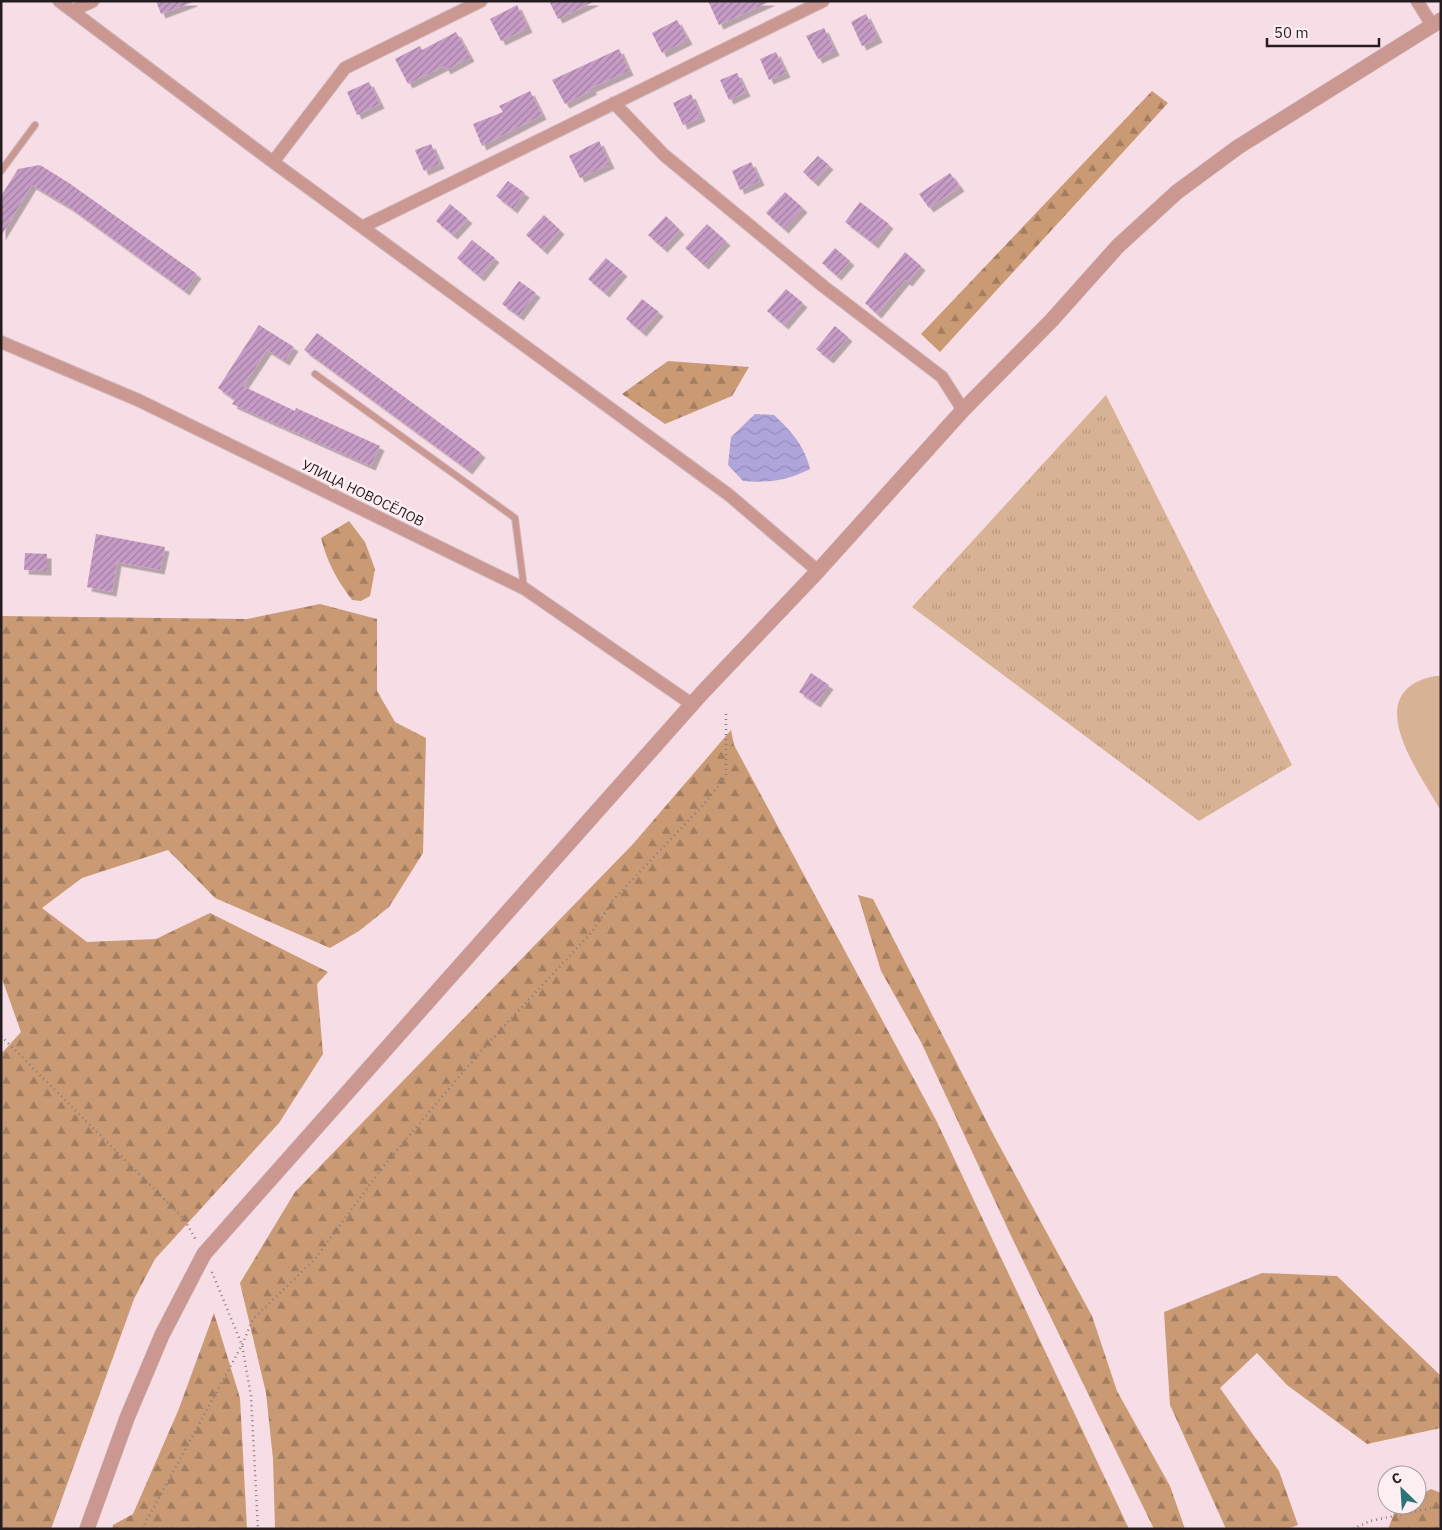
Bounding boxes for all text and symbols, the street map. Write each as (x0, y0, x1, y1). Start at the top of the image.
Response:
scale bar (1267, 15, 1380, 47)
text: 50 m (1274, 23, 1309, 42)
street label: УЛИЦА НОВОСЁЛОВ (299, 456, 427, 530)
north arrow (1377, 1465, 1427, 1515)
text: С (1389, 1468, 1404, 1488)

